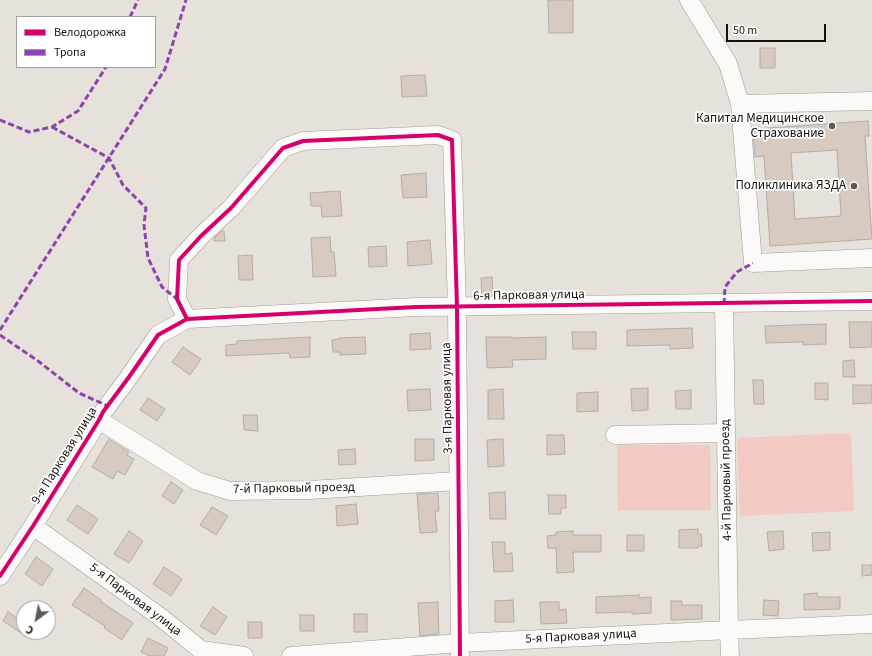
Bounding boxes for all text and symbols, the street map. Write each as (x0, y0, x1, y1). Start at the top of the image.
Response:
legend (16, 16, 156, 68)
scale bar (728, 16, 828, 42)
text: 50 m (733, 22, 757, 39)
text: Велодорожка (54, 24, 126, 41)
text: Тропа (54, 44, 86, 61)
place label: Капитал Медицинское Страхование (696, 111, 824, 142)
marker: Капитал Медицинское Страхование (827, 121, 837, 131)
place label: Поликлиника ЯЗДА (735, 178, 846, 194)
marker: Поликлиника ЯЗДА (849, 181, 859, 191)
street label: 6-я Парковая улица (473, 287, 585, 305)
street label: 3-я Парковая улица (439, 342, 457, 454)
street label: 9-я Парковая улица (29, 405, 101, 507)
street label: 4-й Парковый проезд (718, 419, 736, 541)
street label: 7-й Парковый проезд (233, 480, 355, 498)
street label: 5-я Парковая улица (86, 560, 184, 640)
north arrow (16, 600, 56, 640)
text: С (23, 622, 37, 638)
street label: 5-я Парковая улица (525, 626, 637, 648)

